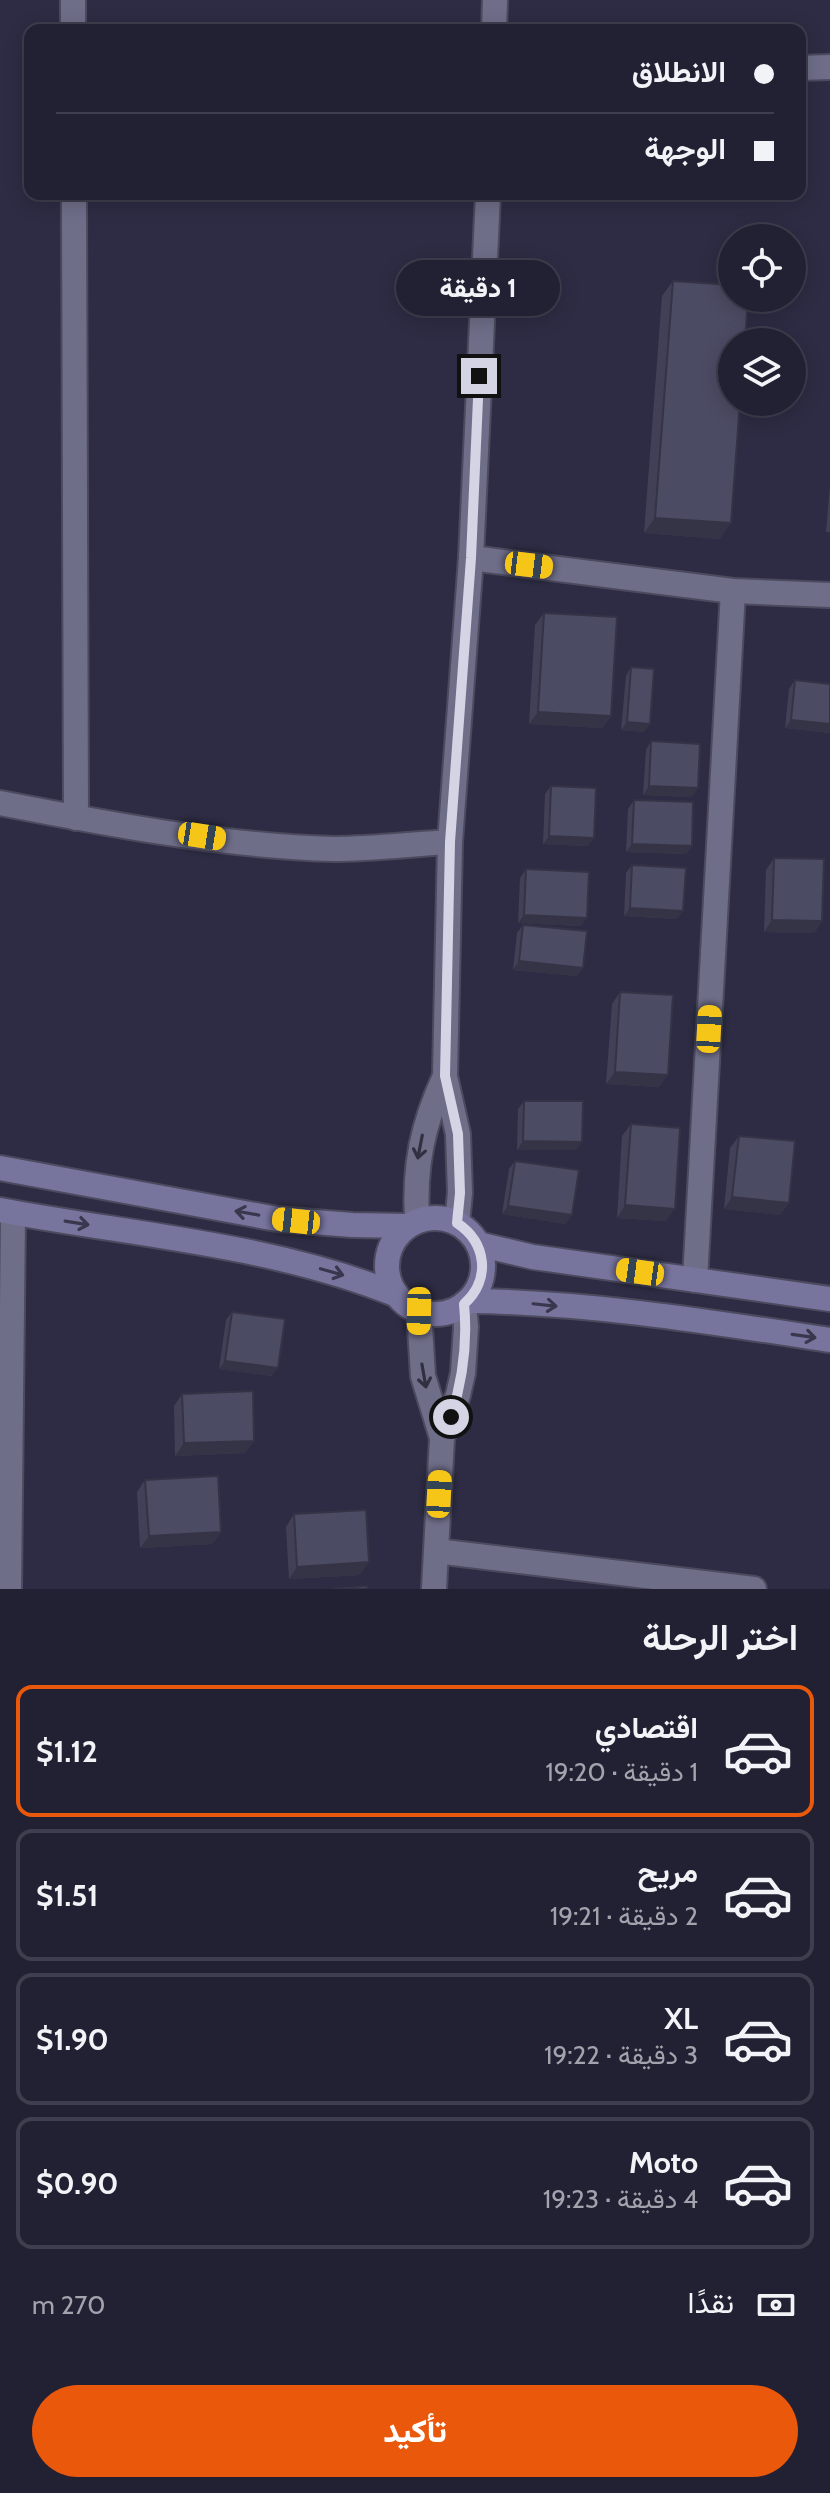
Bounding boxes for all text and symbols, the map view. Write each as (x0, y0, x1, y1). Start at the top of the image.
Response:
text: الانطلاق (632, 53, 726, 90)
text: الوجهة (644, 130, 726, 167)
map controls (718, 224, 806, 416)
button: locate (718, 224, 806, 312)
callout: 1 دقيقة (397, 260, 561, 316)
text: 1 دقيقة (439, 272, 517, 304)
button: layers (718, 328, 806, 416)
route end (461, 358, 497, 394)
car (504, 550, 554, 580)
car (176, 820, 228, 852)
car (696, 1004, 722, 1054)
one-way arrow (412, 1133, 427, 1159)
one-way arrow (235, 1205, 260, 1220)
car (271, 1207, 321, 1235)
one-way arrow (64, 1216, 89, 1231)
car (615, 1257, 665, 1287)
one-way arrow (319, 1265, 345, 1280)
car (407, 1287, 431, 1335)
one-way arrow (532, 1298, 558, 1313)
one-way arrow (790, 1329, 816, 1344)
one-way arrow (417, 1363, 432, 1388)
route start (433, 1399, 469, 1435)
car (426, 1469, 452, 1519)
text: اختر الرحلة (642, 1615, 798, 1659)
text: اقتصادي (595, 1709, 698, 1746)
icon: car (722, 1715, 794, 1787)
text: $1.12 (36, 1733, 98, 1770)
text: 1 دقيقة · 19:20 (545, 1756, 698, 1788)
text: مريح (638, 1853, 698, 1890)
icon: car (722, 1859, 794, 1931)
text: $1.51 (36, 1877, 98, 1914)
text: 2 دقيقة · 19:21 (550, 1900, 698, 1932)
text: XL (664, 2000, 698, 2037)
icon: car (722, 2003, 794, 2075)
text: $1.90 (36, 2021, 109, 2058)
text: 3 دقيقة · 19:22 (544, 2039, 698, 2071)
text: Moto (629, 2144, 698, 2181)
icon: car (722, 2147, 794, 2219)
text: $0.90 (36, 2165, 119, 2202)
text: 4 دقيقة · 19:23 (543, 2183, 698, 2215)
icon: cash (754, 2283, 798, 2327)
text: نقدًا (688, 2284, 734, 2321)
text: 270 m (32, 2289, 105, 2321)
button: تأكيد (32, 2385, 798, 2477)

